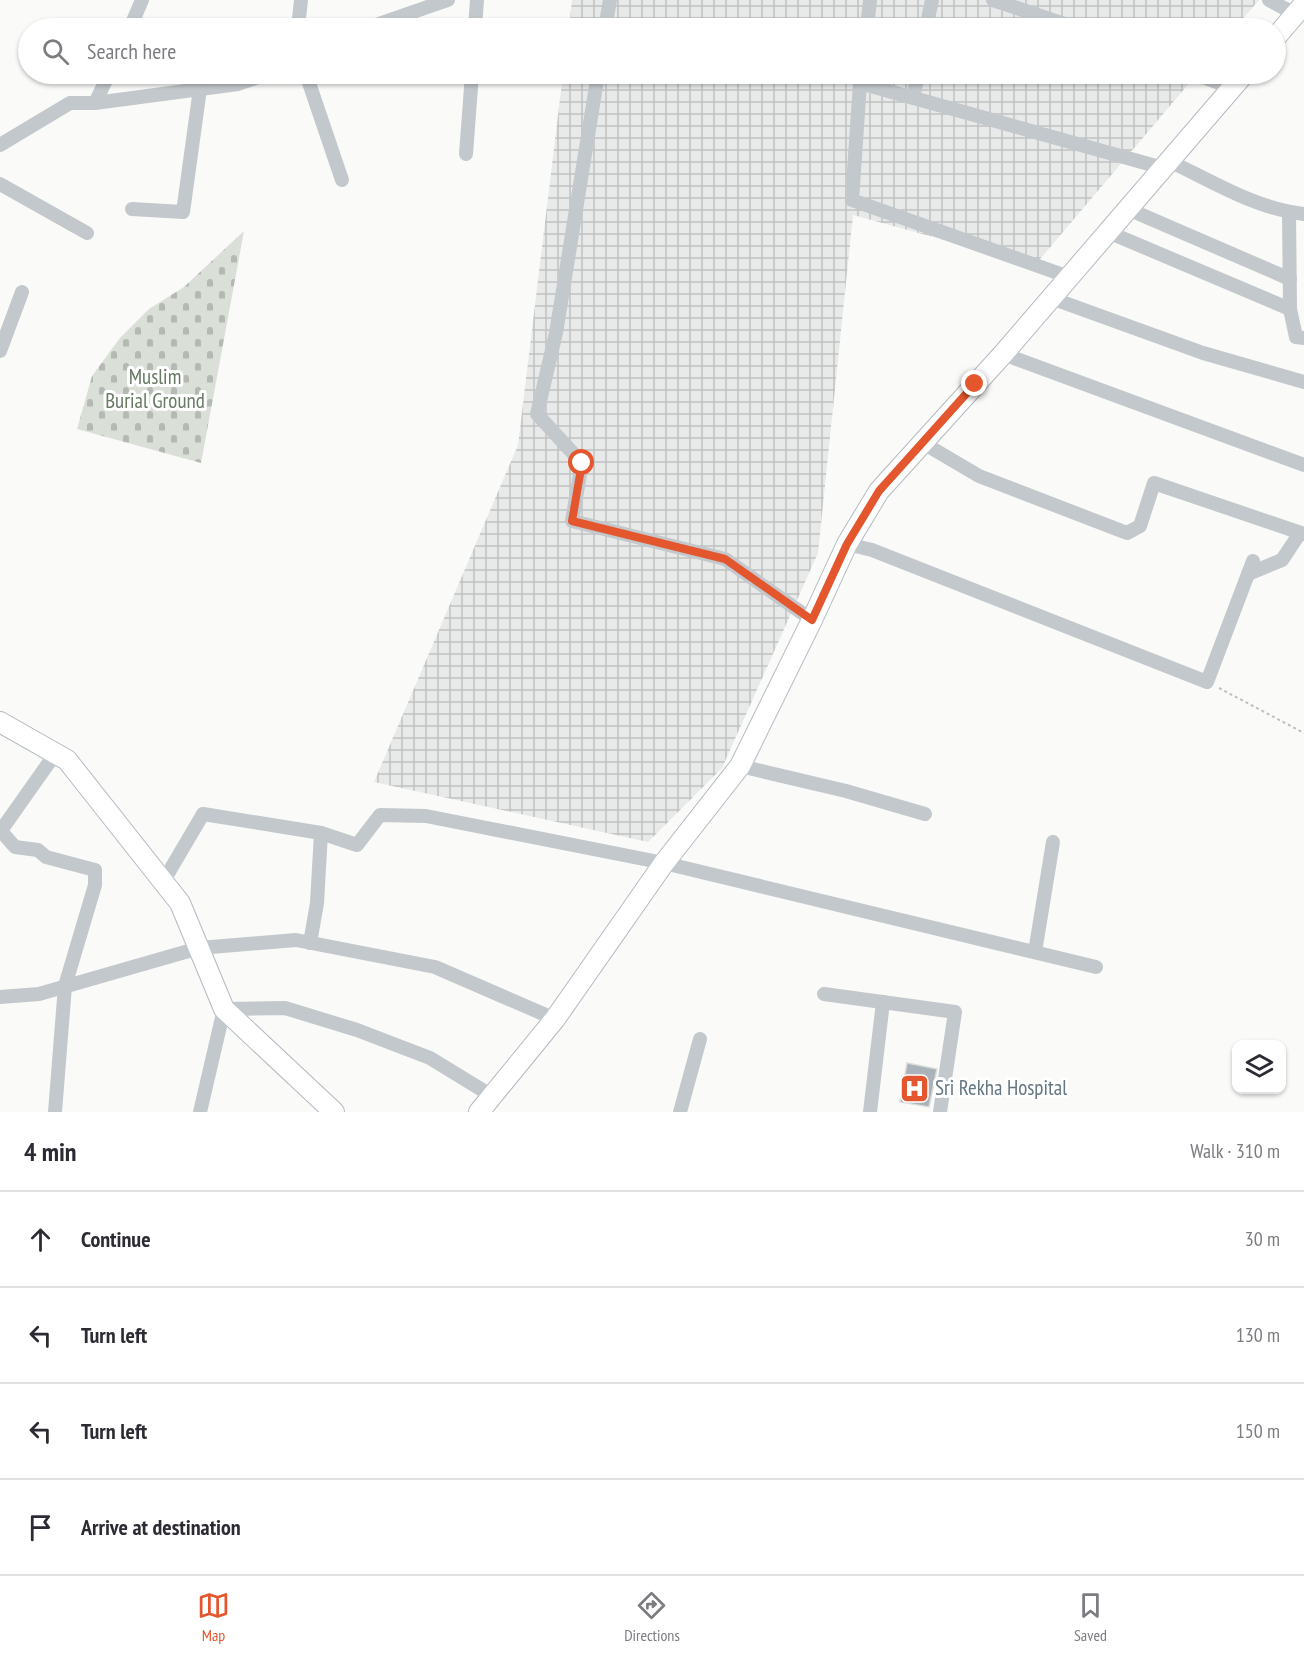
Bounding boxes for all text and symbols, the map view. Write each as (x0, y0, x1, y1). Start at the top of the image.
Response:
search box (18, 18, 1286, 84)
icon: search (39, 35, 72, 68)
text: Search here (87, 37, 176, 65)
park label: Muslim Burial Ground (105, 363, 205, 414)
route end (961, 370, 987, 396)
route start (568, 449, 594, 475)
map controls (1232, 1040, 1286, 1094)
button: layers (1232, 1040, 1286, 1094)
hospital icon: Sri Rekha Hospital (898, 1072, 930, 1104)
place label: Sri Rekha Hospital (935, 1074, 1067, 1101)
text: 4 min (24, 1135, 77, 1168)
text: Walk · 310 m (1190, 1138, 1280, 1164)
icon: ahead (24, 1223, 57, 1256)
text: Continue (81, 1225, 151, 1253)
text: 30 m (1245, 1226, 1280, 1252)
icon: left (24, 1319, 57, 1352)
text: Turn left (81, 1321, 147, 1349)
text: 130 m (1236, 1322, 1280, 1348)
icon: left (24, 1415, 57, 1448)
text: Turn left (81, 1417, 147, 1445)
text: 150 m (1236, 1418, 1280, 1444)
icon: arrive (24, 1511, 57, 1544)
text: Arrive at destination (81, 1513, 241, 1541)
tab: Map (197, 1589, 230, 1645)
tab: Directions (624, 1589, 680, 1645)
tab: Saved (1074, 1589, 1107, 1645)

